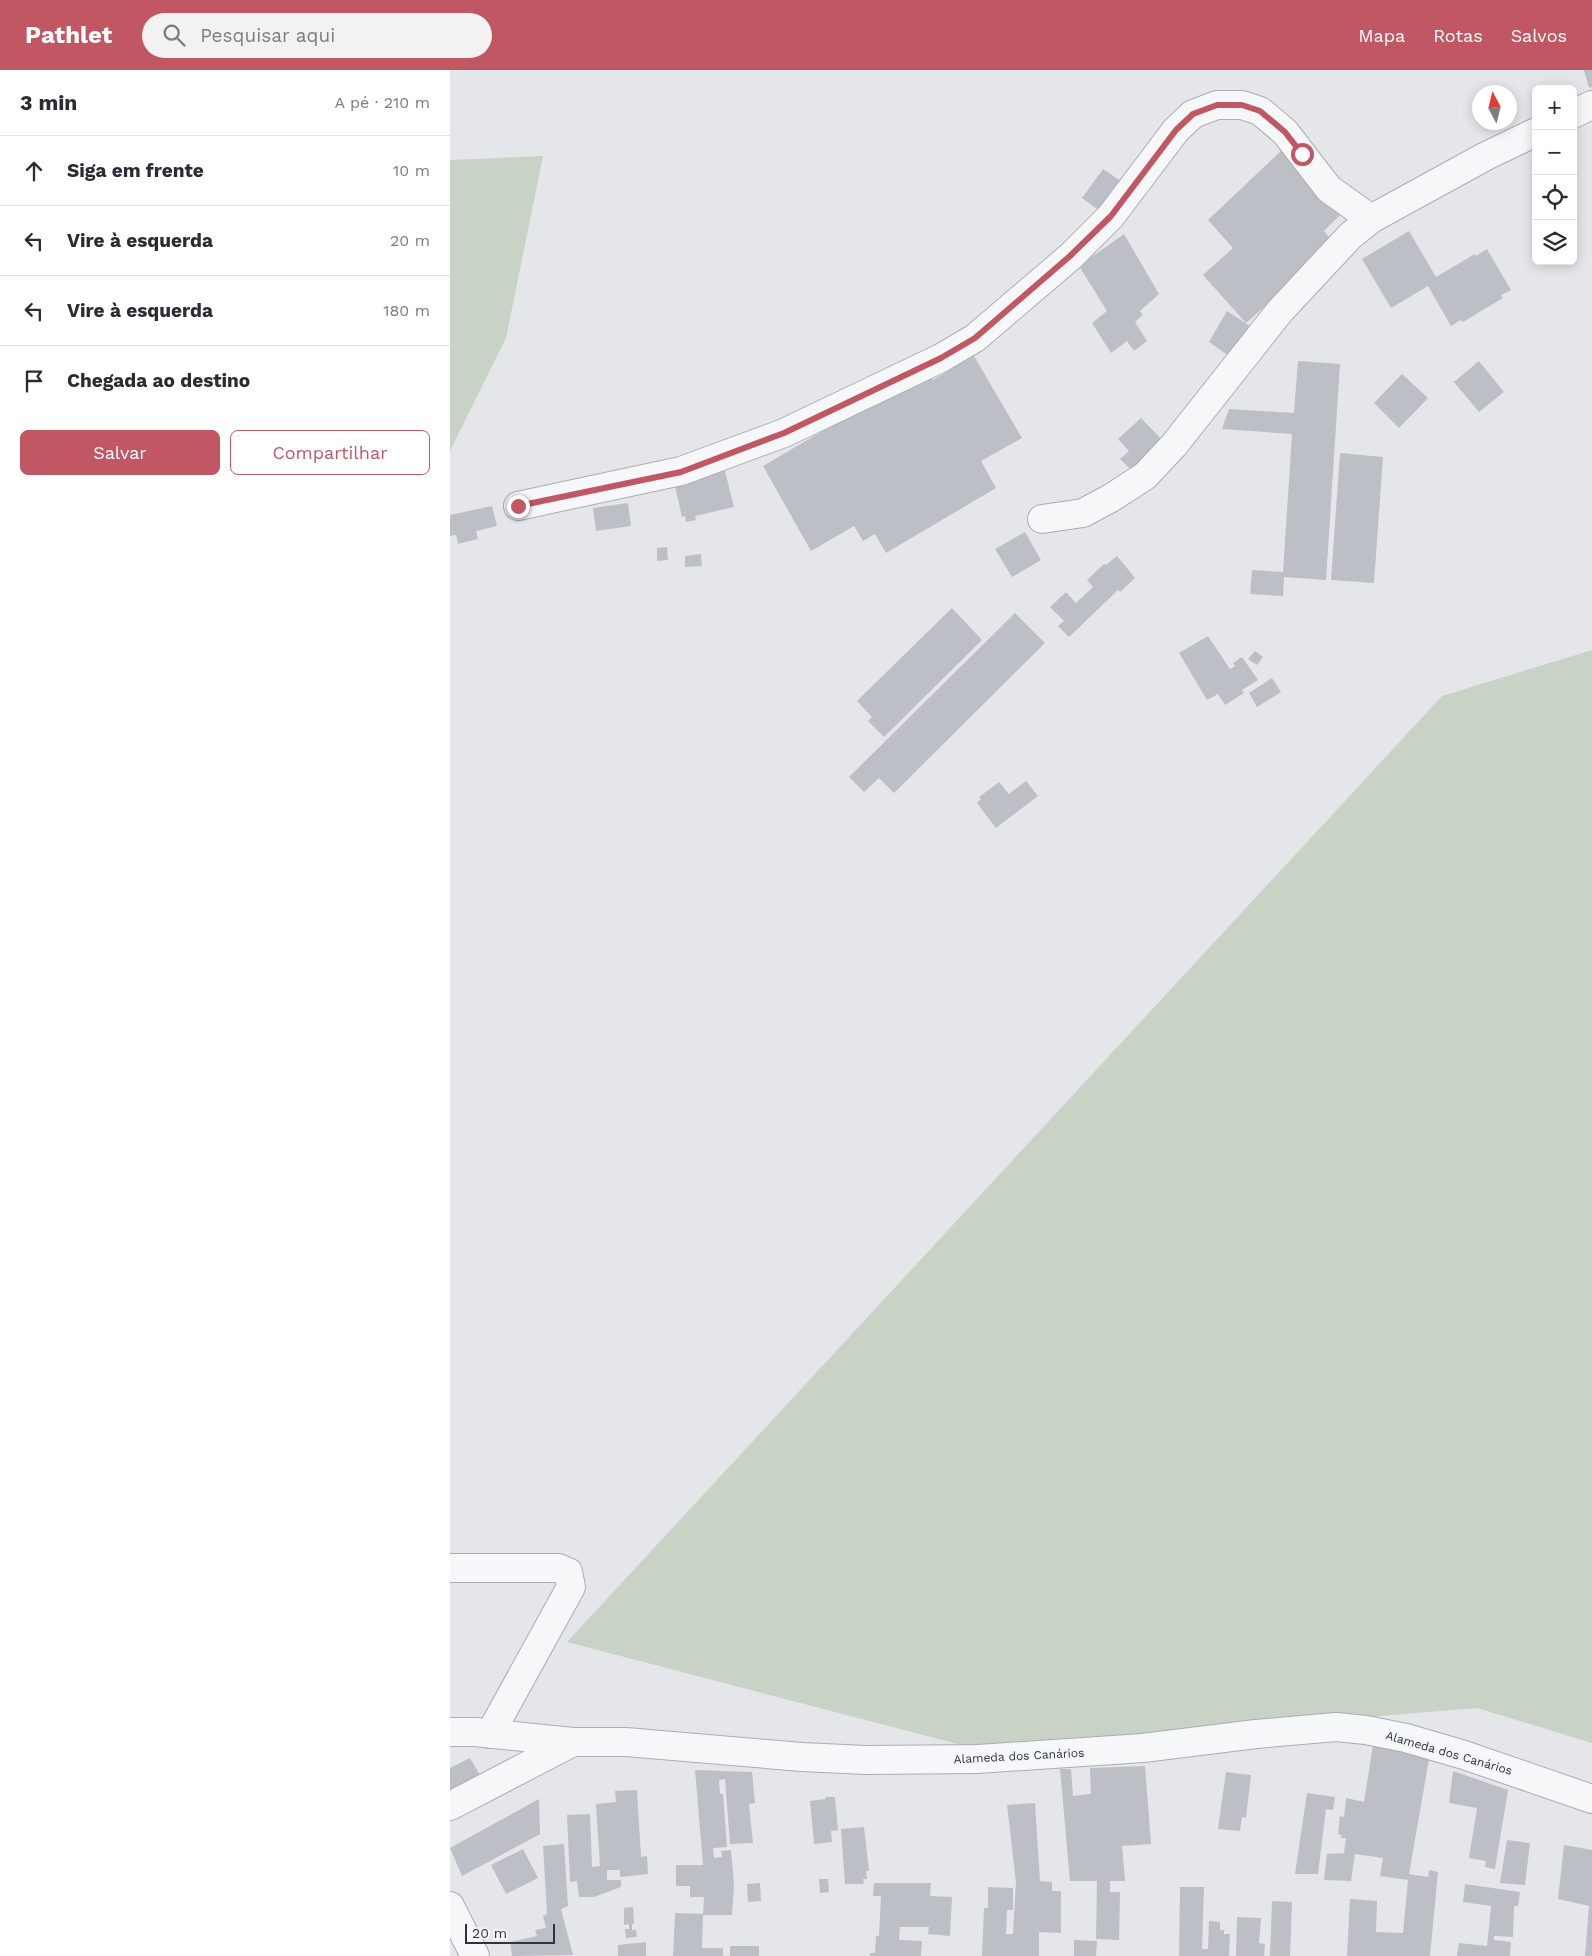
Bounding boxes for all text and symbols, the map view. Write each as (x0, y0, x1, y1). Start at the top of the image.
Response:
search box (142, 13, 492, 58)
text: Pathlet (25, 21, 112, 49)
icon: search (160, 21, 188, 49)
text: Pesquisar aqui (200, 24, 335, 47)
text: Mapa (1358, 25, 1405, 46)
text: Rotas (1433, 25, 1483, 46)
text: Salvos (1511, 25, 1567, 46)
north arrow (1472, 85, 1517, 130)
map controls (1532, 85, 1577, 265)
button: + (1532, 85, 1577, 130)
text: 3 min (20, 90, 77, 115)
text: A pé · 210 m (335, 93, 430, 112)
button: − (1532, 130, 1577, 175)
route start (1291, 143, 1314, 166)
icon: ahead (20, 157, 48, 185)
text: Siga em frente (67, 159, 204, 182)
text: 10 m (393, 161, 430, 180)
button: locate (1532, 175, 1577, 220)
button: layers (1532, 220, 1577, 265)
icon: left (20, 227, 48, 255)
text: Vire à esquerda (67, 229, 213, 252)
text: 20 m (390, 231, 430, 250)
icon: left (20, 297, 48, 325)
text: Vire à esquerda (67, 299, 213, 322)
text: 180 m (383, 301, 430, 320)
icon: arrive (20, 367, 48, 395)
text: Chegada ao destino (67, 369, 250, 392)
button: Salvar (20, 430, 220, 475)
button: Compartilhar (230, 430, 430, 475)
route end (507, 495, 530, 518)
street label: Alameda dos Canários (1384, 1728, 1514, 1778)
street label: Alameda dos Canários (953, 1746, 1085, 1766)
scale bar (465, 1921, 555, 1944)
text: 20 m (472, 1925, 507, 1941)

